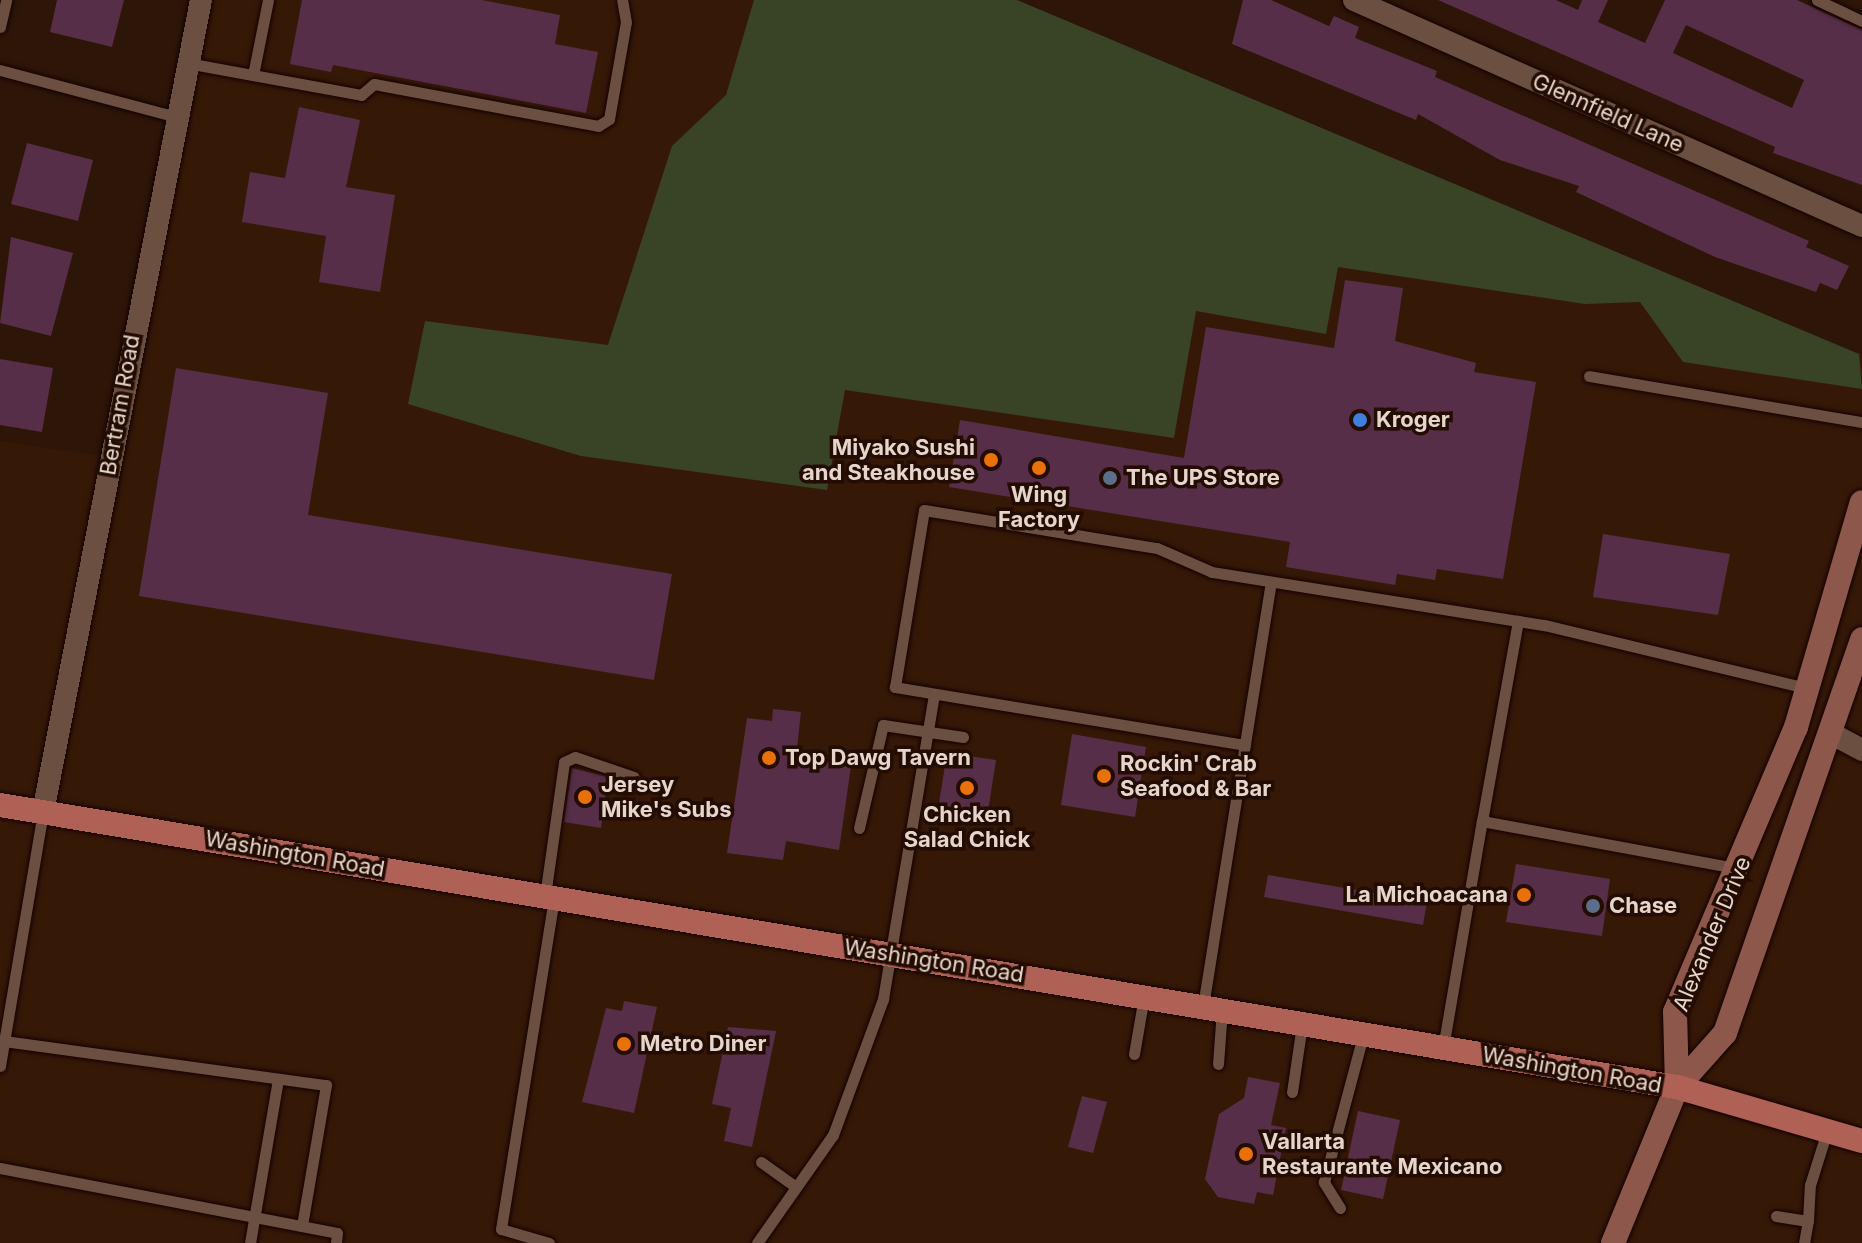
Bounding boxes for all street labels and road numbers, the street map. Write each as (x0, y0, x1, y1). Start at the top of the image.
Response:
street label: Glennfield Lane (1528, 68, 1688, 158)
street label: Bertram Road (95, 333, 145, 477)
street label: Washington Road (203, 825, 387, 883)
street label: Alexander Drive (1668, 853, 1756, 1015)
street label: Washington Road (842, 934, 1026, 988)
street label: Washington Road (1480, 1041, 1664, 1099)

